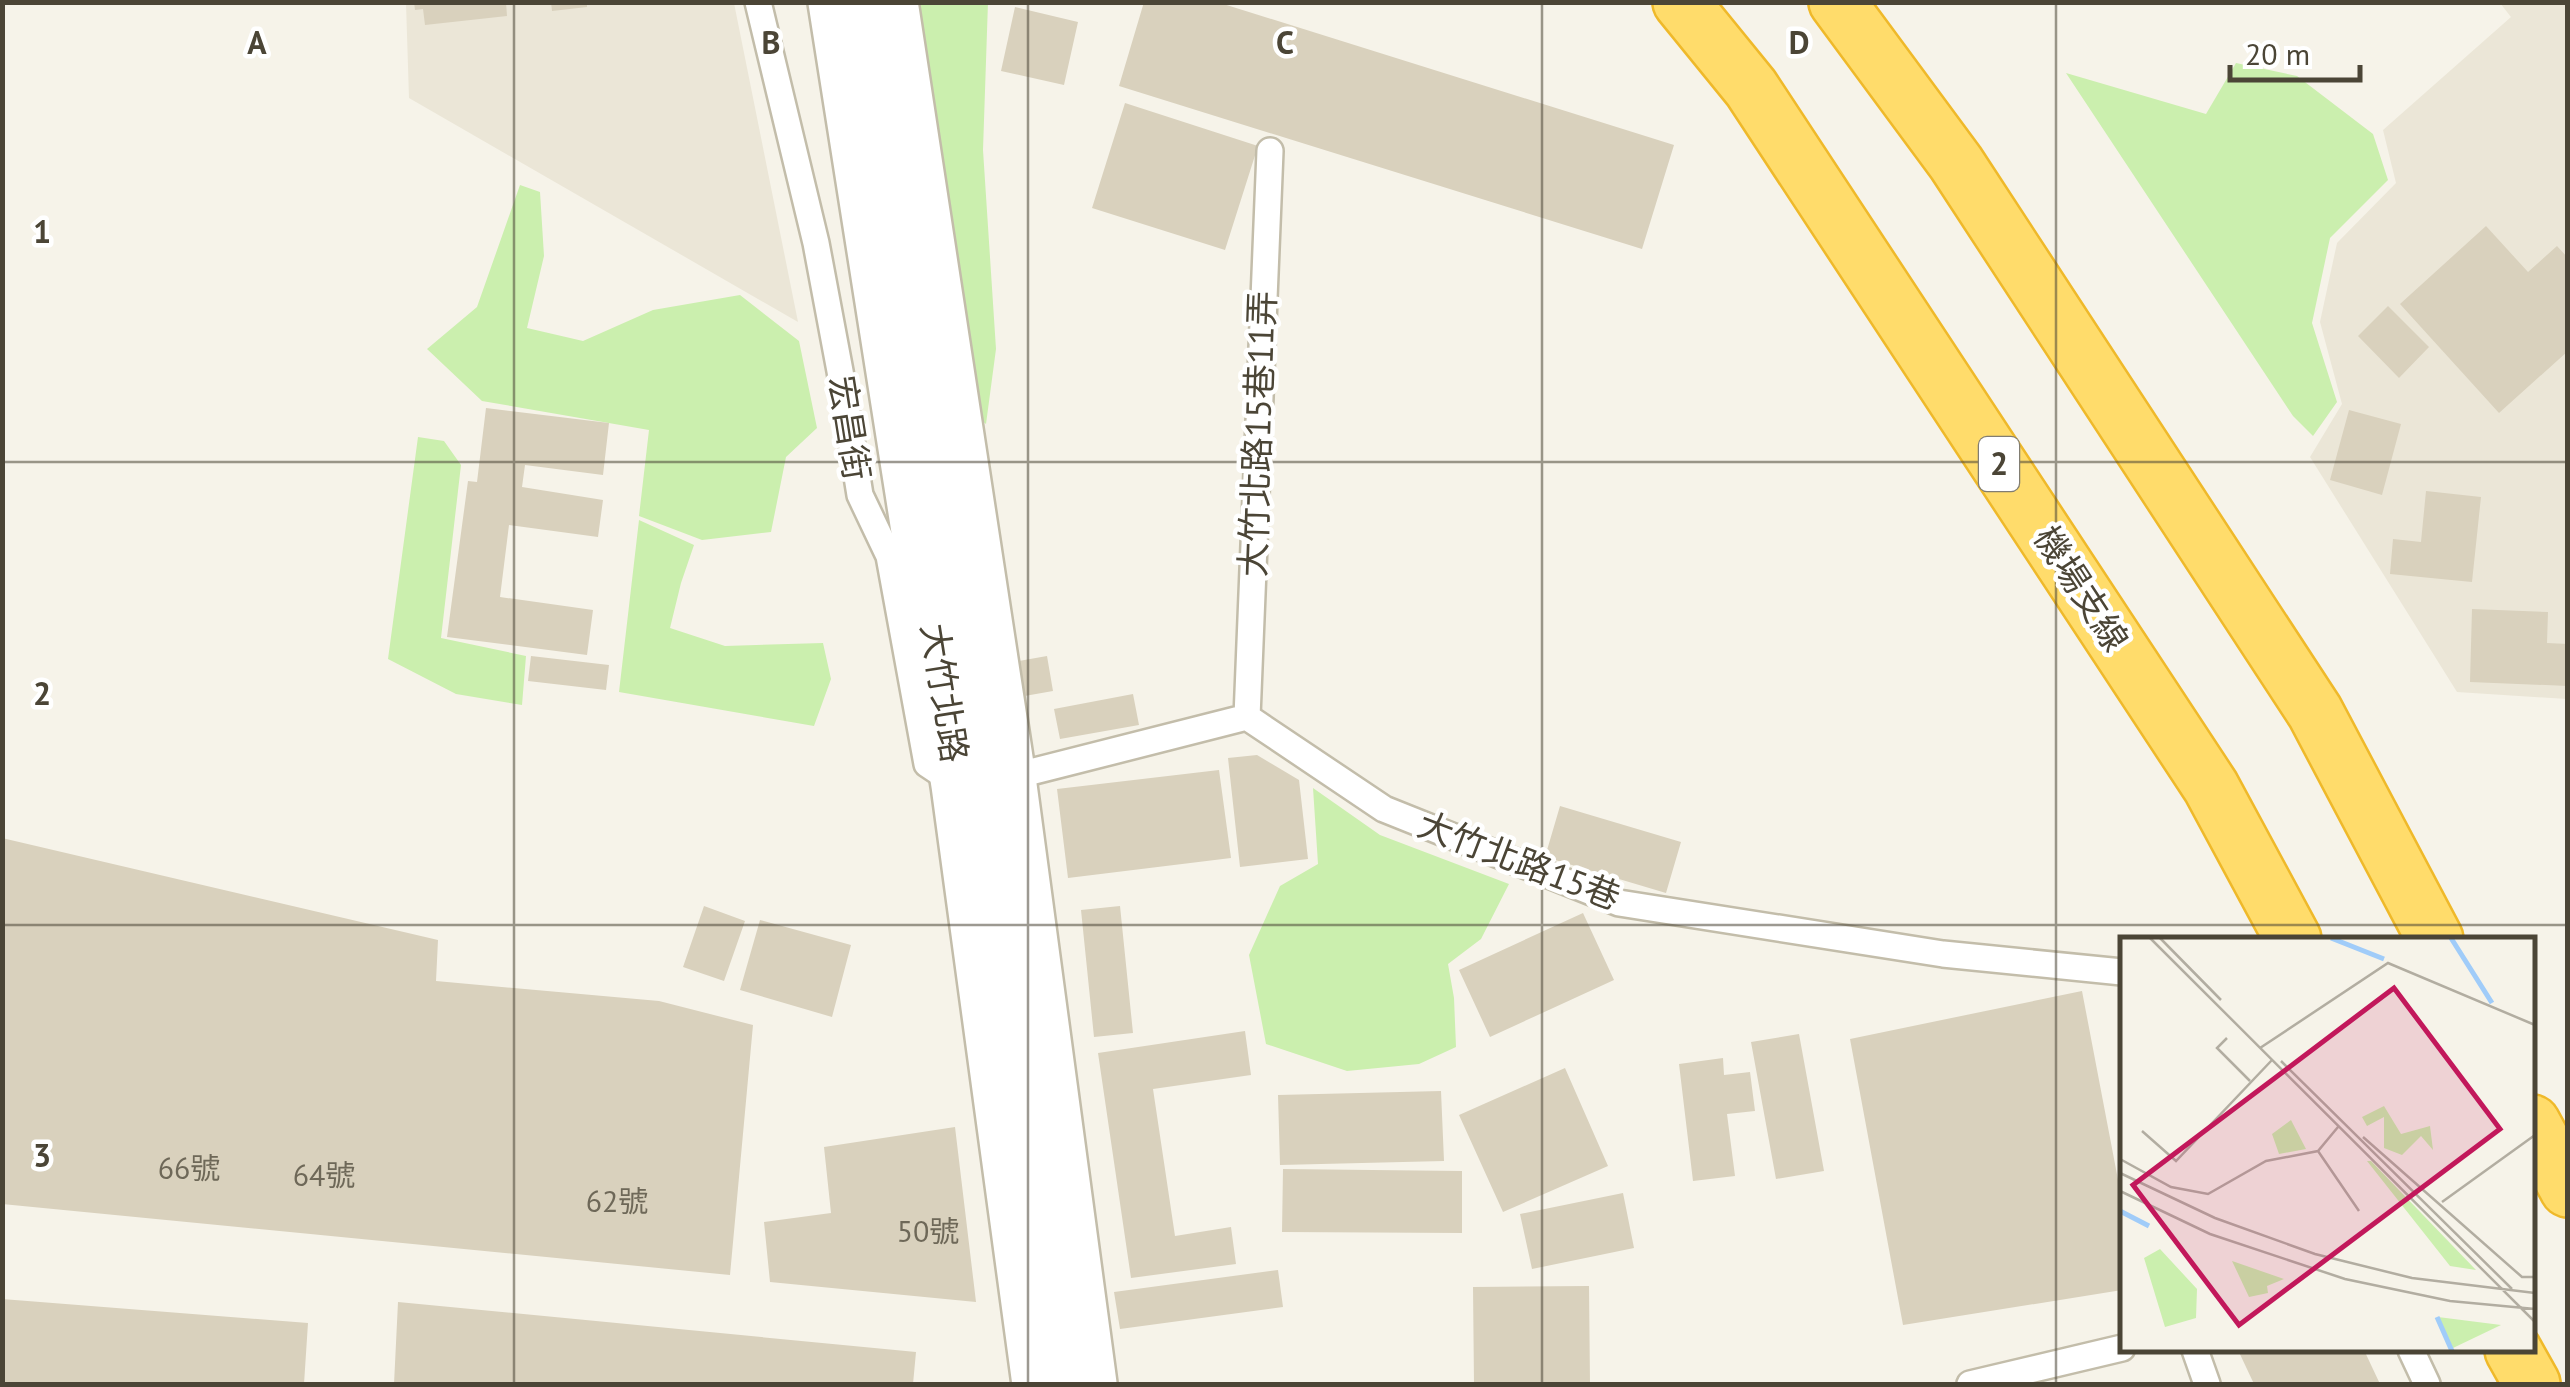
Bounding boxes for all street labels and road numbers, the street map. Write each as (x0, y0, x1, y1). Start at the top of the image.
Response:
street label: 大竹北路15巷11弄 (1229, 290, 1285, 578)
street label: 宏昌街 (819, 372, 881, 483)
road number: 2 (1979, 437, 2019, 491)
street label: 機場支線 (2024, 517, 2139, 660)
street label: 大竹北路 (911, 620, 979, 766)
street label: 大竹北路15巷 (1412, 800, 1627, 920)

